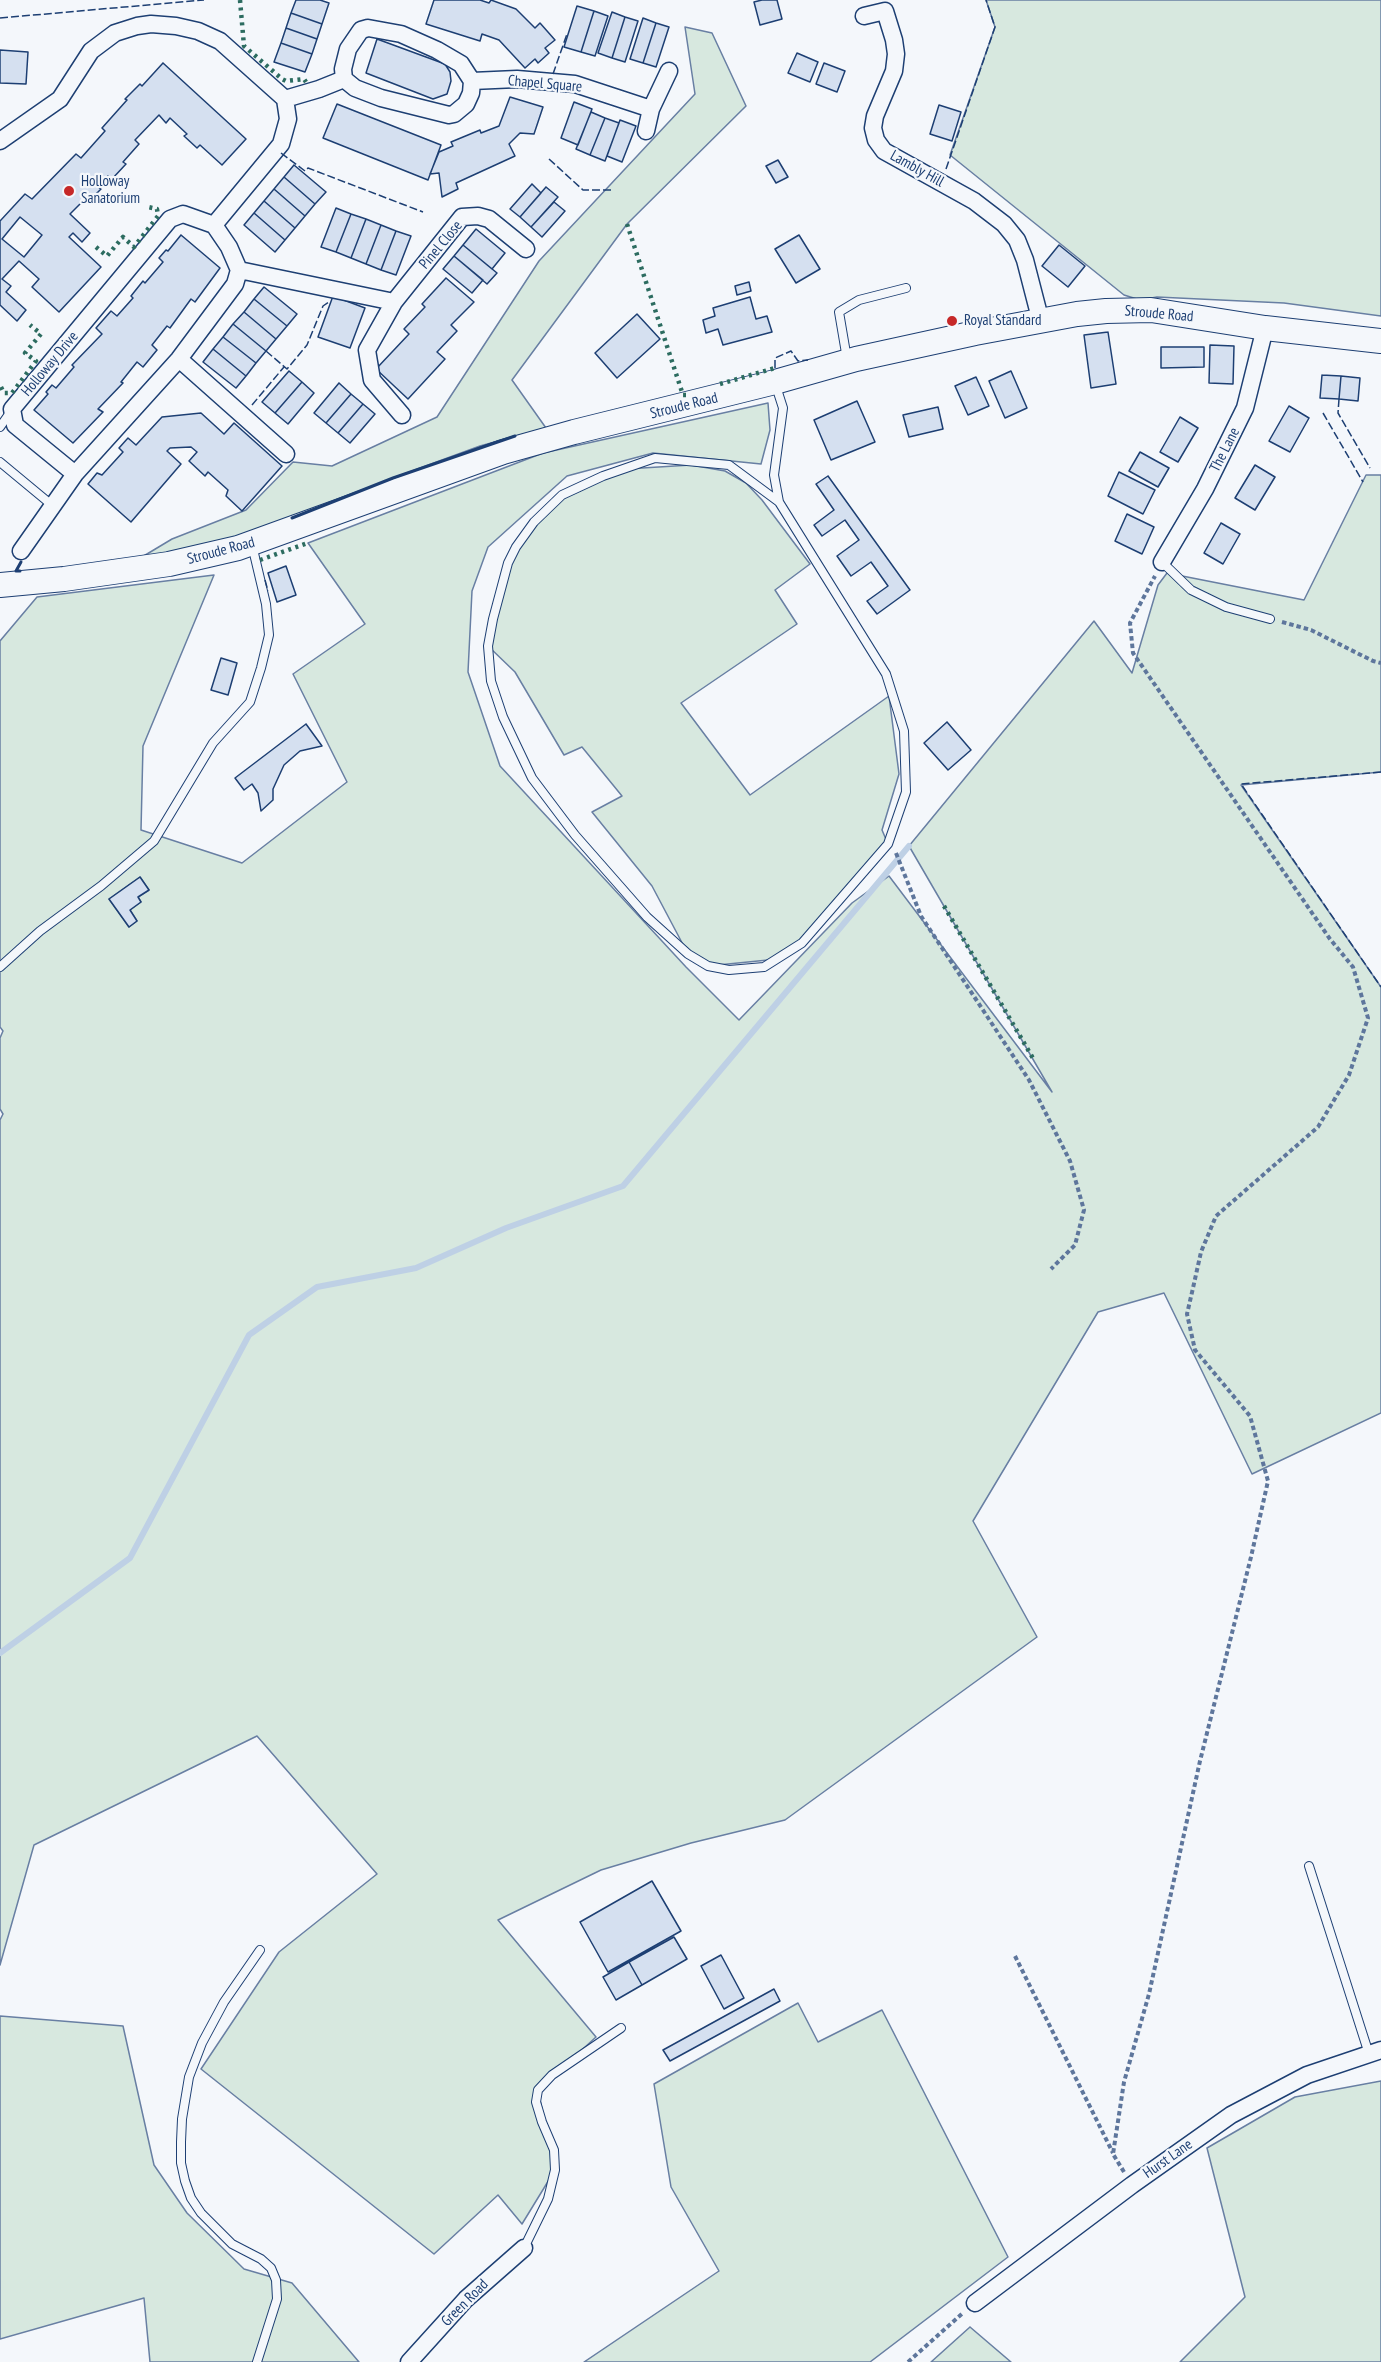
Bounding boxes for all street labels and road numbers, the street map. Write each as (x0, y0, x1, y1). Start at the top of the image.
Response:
street label: Chapel Square (507, 72, 583, 96)
street label: Lambly Hill (887, 147, 947, 191)
street label: Pinel Close (416, 217, 466, 273)
street label: Stroude Road (1124, 302, 1194, 326)
street label: Holloway Drive (18, 328, 82, 400)
street label: Stroude Road (648, 389, 720, 423)
street label: The Lane (1206, 425, 1244, 475)
street label: Stroude Road (185, 533, 257, 569)
street label: Hurst Lane (1140, 2136, 1196, 2182)
street label: Green Road (438, 2276, 492, 2330)

